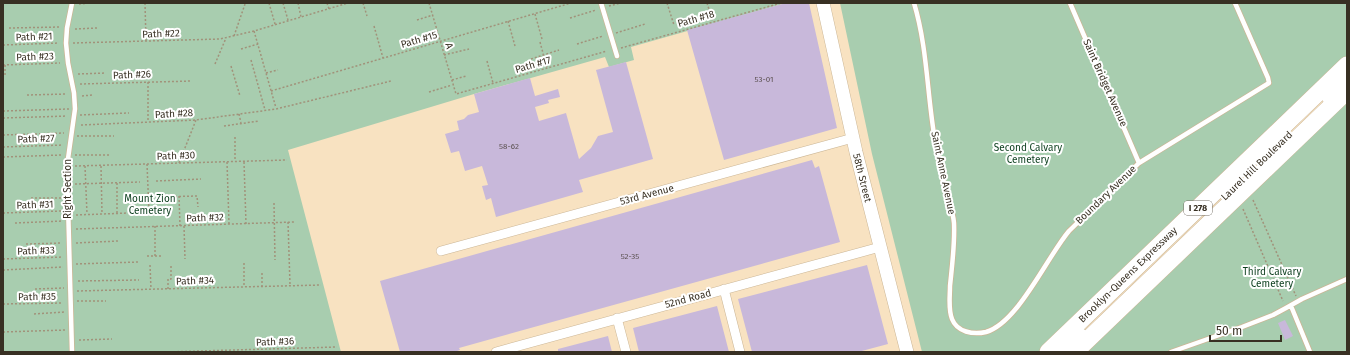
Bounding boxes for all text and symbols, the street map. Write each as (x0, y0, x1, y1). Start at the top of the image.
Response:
street label: Path #18 (676, 8, 716, 30)
street label: Path #22 (142, 27, 180, 41)
street label: Path #15 (399, 29, 439, 51)
street label: Path #21 (15, 30, 53, 44)
street label: Saint Bridget Avenue (1080, 37, 1130, 129)
street label: A (442, 42, 456, 51)
street label: Path #23 (16, 50, 54, 64)
street label: Path #17 (514, 54, 553, 76)
street label: Path #26 (113, 68, 151, 82)
house number: 53-01 (755, 75, 773, 84)
street label: Path #28 (155, 107, 194, 121)
street label: Laurel Hill Boulevard (1219, 129, 1295, 203)
street label: Saint Anne Avenue (928, 130, 958, 216)
street label: Path #27 (17, 132, 55, 146)
house number: 58-62 (499, 142, 519, 151)
park label: Second Calvary Cemetery (994, 142, 1062, 166)
street label: Path #30 (157, 149, 196, 163)
street label: 58th Street (850, 152, 874, 204)
street label: Right Section (62, 159, 74, 219)
street label: Boundary Avenue (1073, 163, 1139, 227)
street label: 53rd Avenue (619, 182, 675, 208)
park label: Mount Zion Cemetery (124, 193, 176, 217)
street label: Path #31 (16, 198, 54, 212)
road number: I 278 (1184, 201, 1212, 215)
street label: Path #32 (186, 211, 224, 225)
street label: Brooklyn-Queens Expressway (1076, 225, 1180, 325)
street label: Path #33 (17, 244, 55, 258)
house number: 52-35 (621, 252, 639, 261)
park label: Third Calvary Cemetery (1243, 266, 1301, 290)
street label: Path #34 (176, 274, 215, 288)
street label: 52nd Road (664, 287, 712, 311)
street label: Path #35 (18, 291, 56, 303)
scale bar (1210, 317, 1281, 343)
text: 50 m (1216, 324, 1242, 338)
street label: Path #36 (256, 335, 294, 349)

